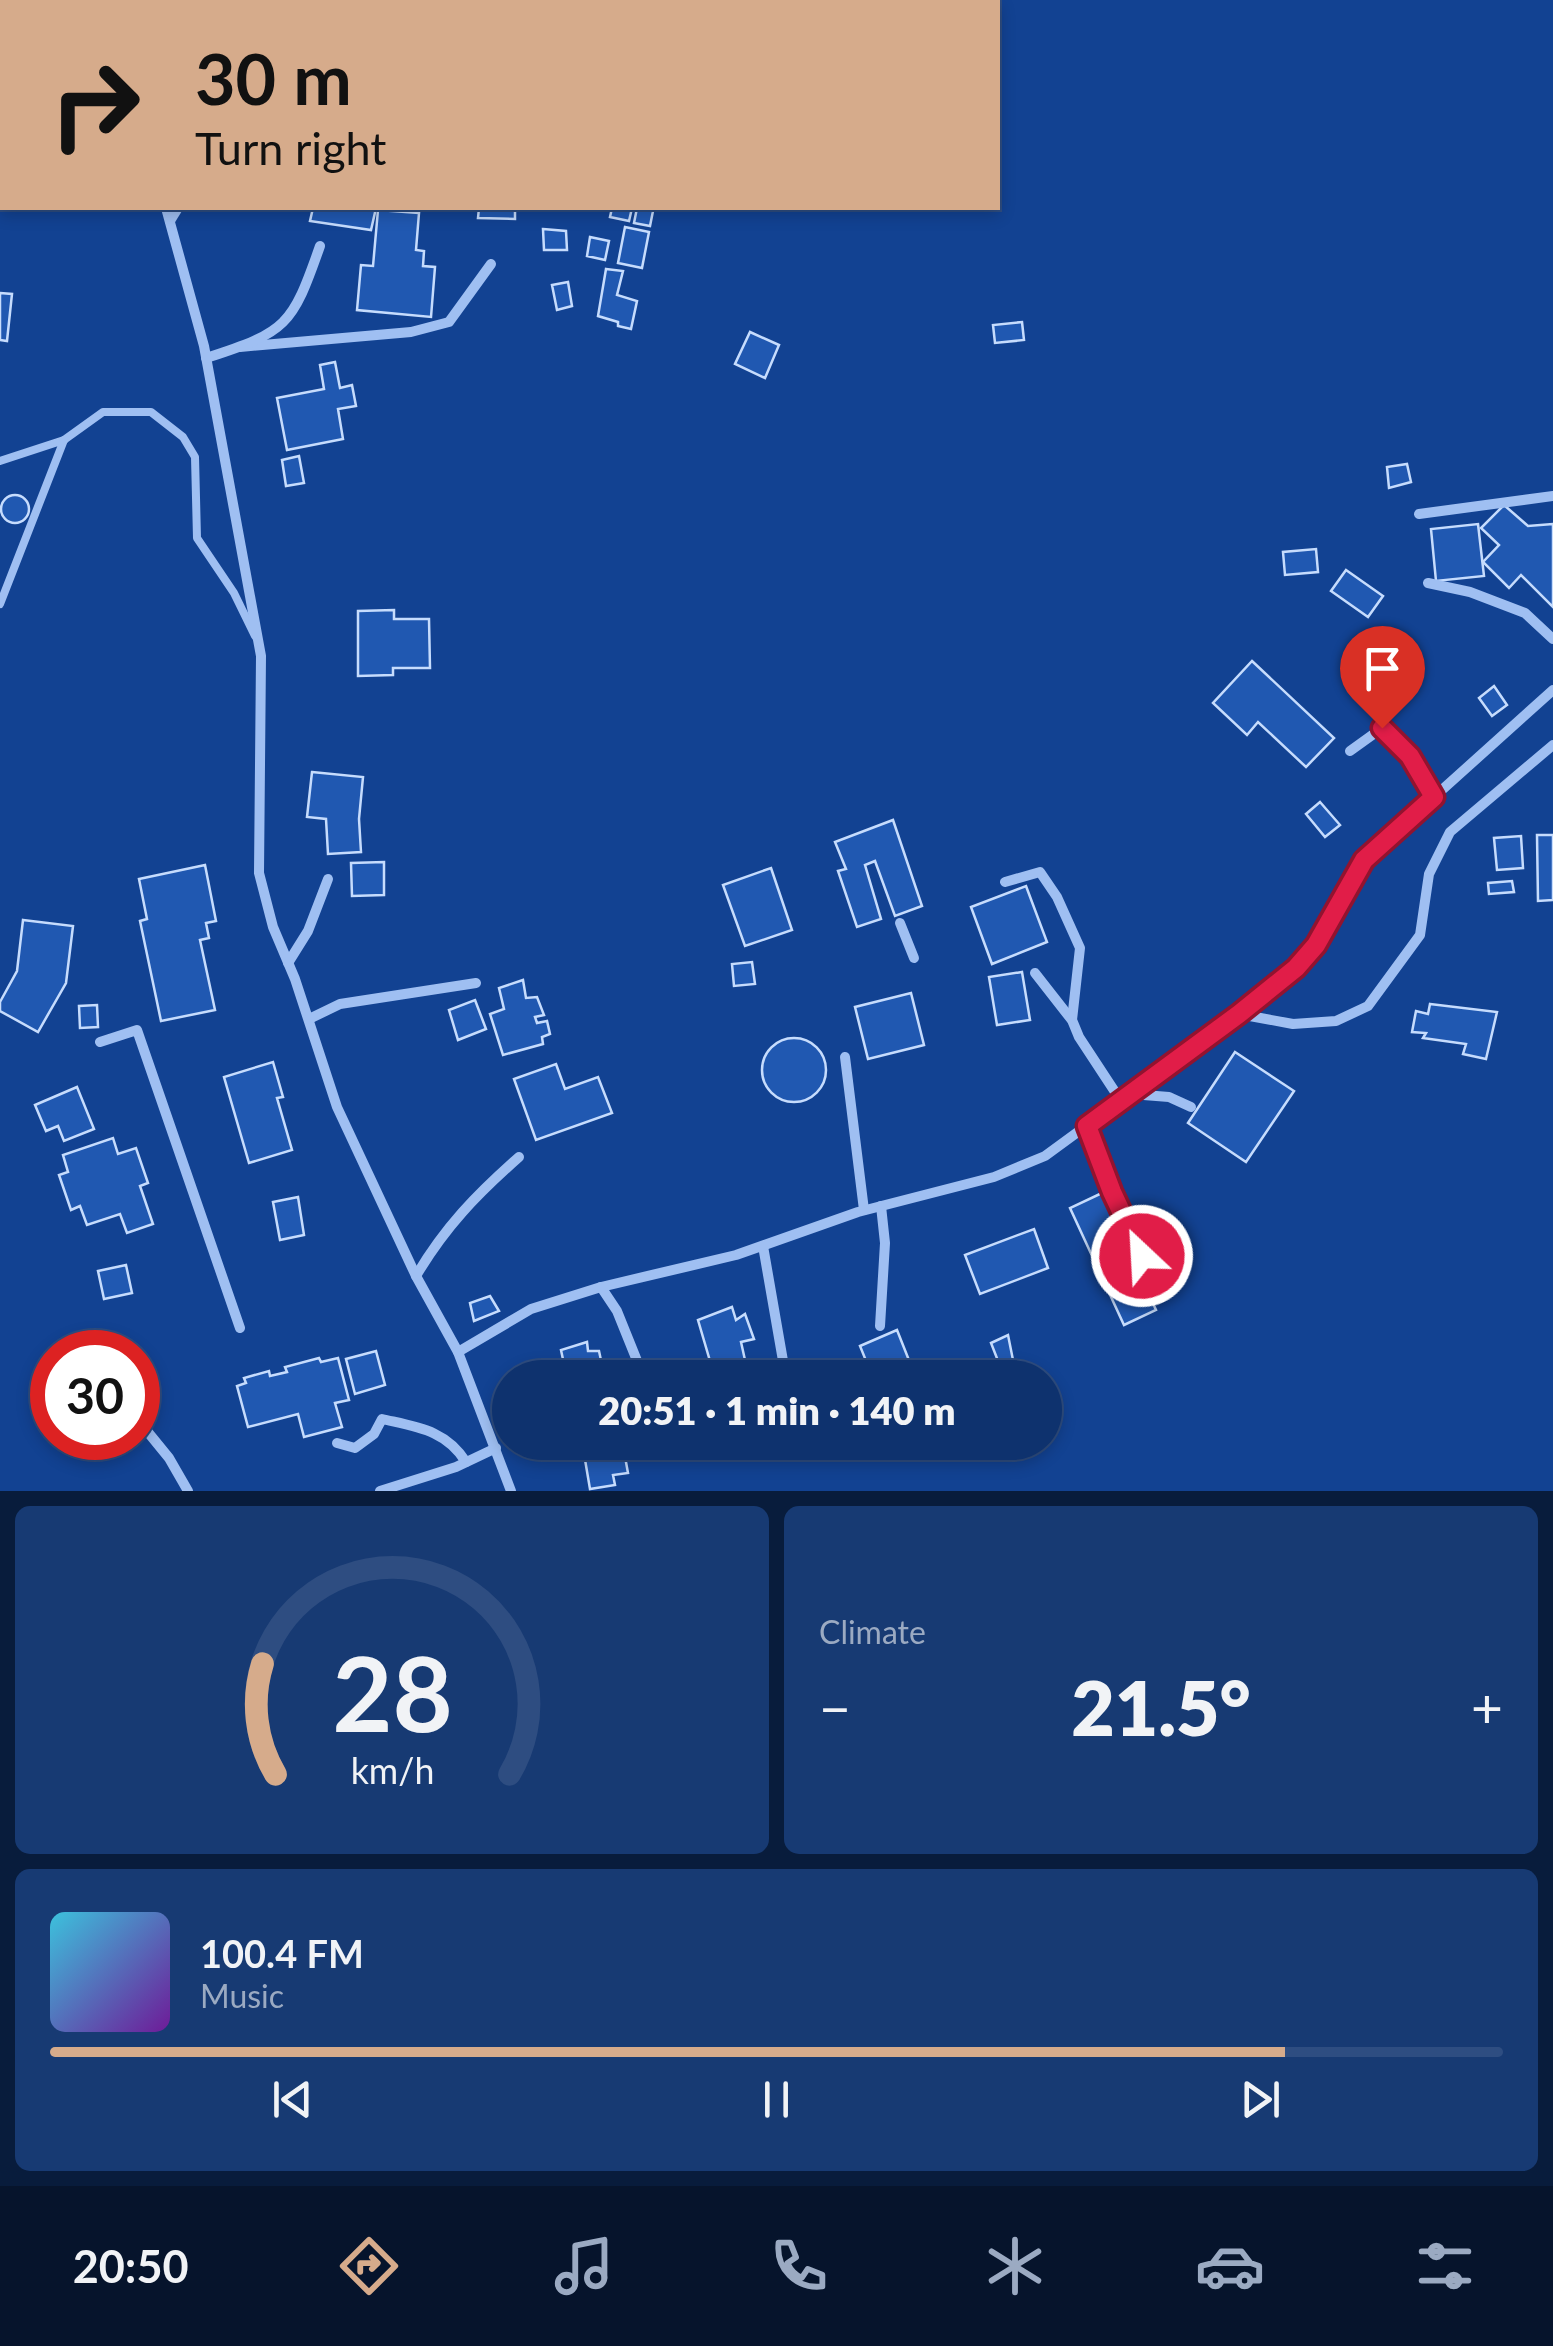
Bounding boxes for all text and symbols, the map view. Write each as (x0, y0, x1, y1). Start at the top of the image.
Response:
text: 30 m (195, 36, 352, 120)
icon: right (30, 40, 160, 170)
text: Turn right (195, 121, 386, 175)
pin (1340, 626, 1425, 729)
icon: arrive (1355, 641, 1410, 696)
position arrow (1090, 1204, 1194, 1308)
speed limit sign: 30 (30, 1330, 160, 1460)
text: 20:51 · 1 min · 140 m (598, 1387, 956, 1433)
text: Climate (819, 1612, 926, 1651)
text: 28 (332, 1629, 452, 1754)
text: 21.5° (1071, 1662, 1251, 1752)
text: − (819, 1674, 851, 1740)
text: + (1471, 1674, 1503, 1740)
text: km/h (350, 1749, 434, 1792)
text: 100.4 FM (200, 1930, 364, 1976)
text: Music (200, 1976, 284, 2015)
icon: previous (265, 2072, 320, 2127)
icon: pause (749, 2072, 804, 2127)
icon: next (1233, 2072, 1288, 2127)
icon: directions (334, 2231, 404, 2301)
icon: music (549, 2231, 619, 2301)
icon: phone (764, 2231, 834, 2301)
icon: climate (980, 2231, 1050, 2301)
icon: car (1195, 2231, 1265, 2301)
icon: filters (1410, 2231, 1480, 2301)
text: 20:50 (73, 2239, 189, 2293)

